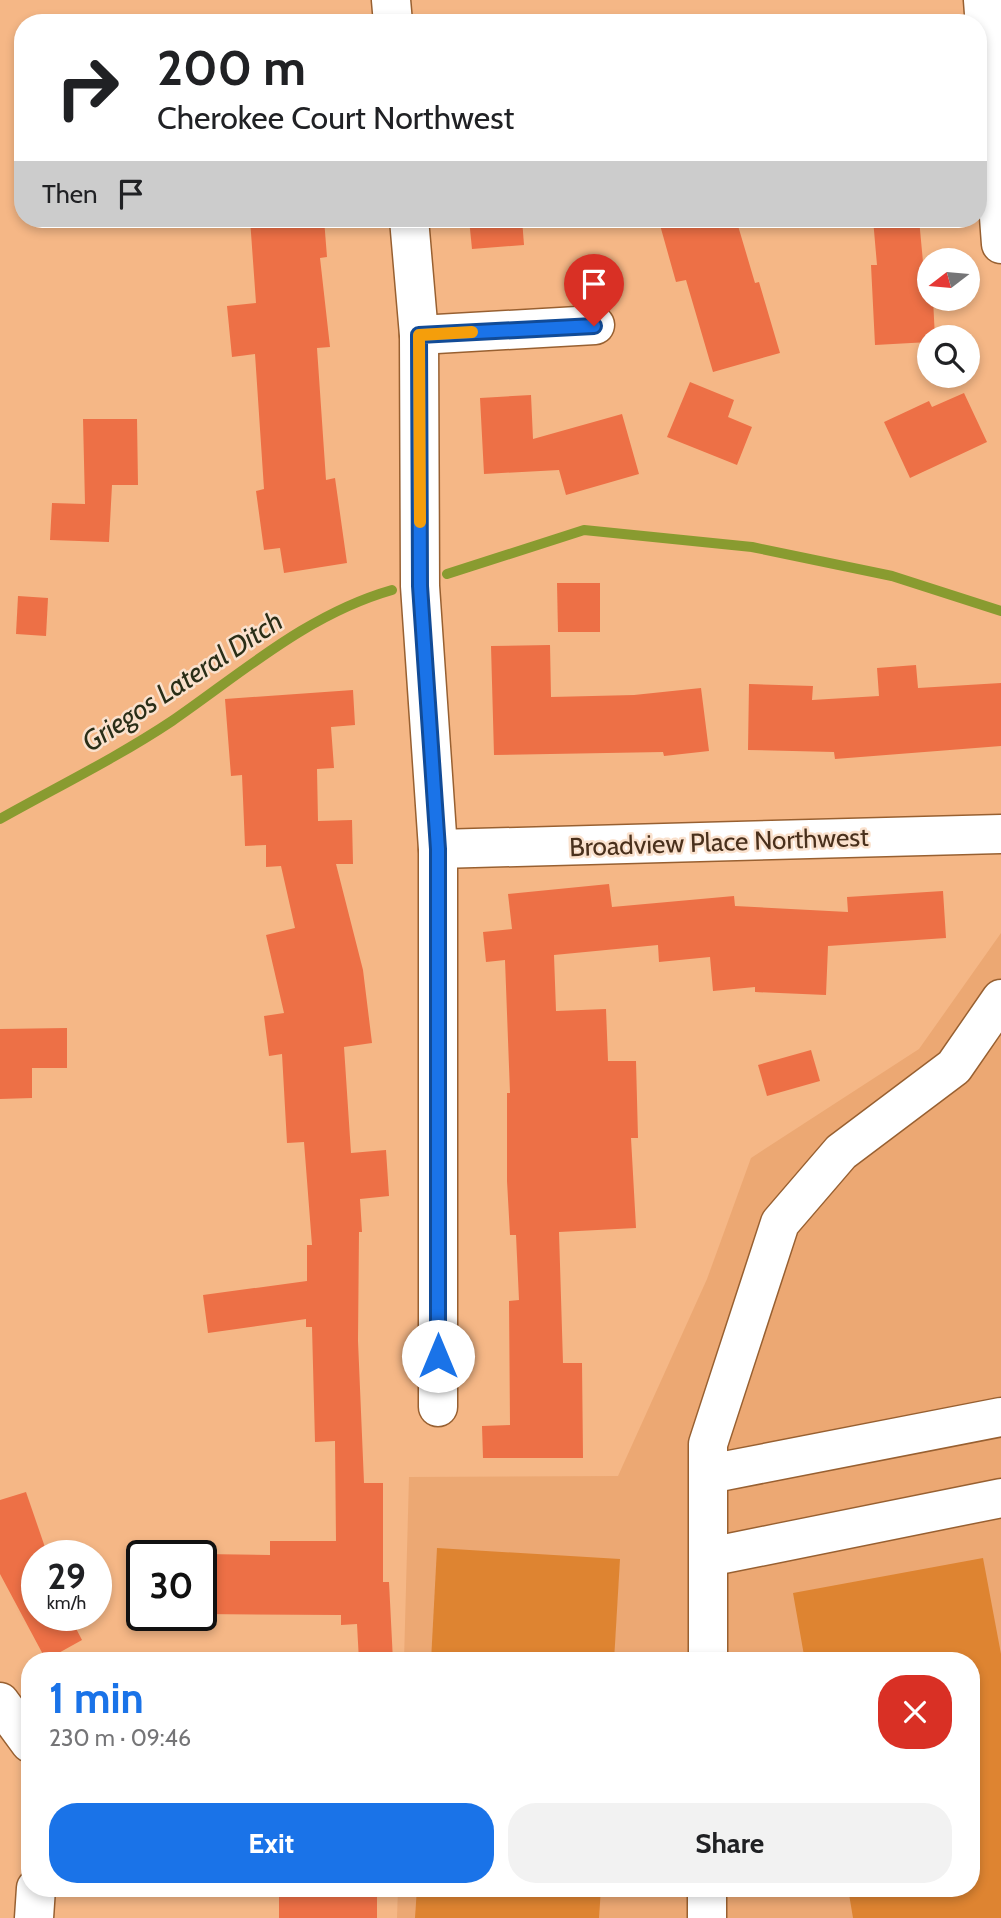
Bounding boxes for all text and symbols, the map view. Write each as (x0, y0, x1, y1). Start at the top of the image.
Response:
text: 200 m (157, 38, 306, 97)
icon: right (42, 42, 133, 133)
text: Cherokee Court Northwest (157, 98, 514, 137)
icon: arrive (112, 175, 150, 213)
text: Then (42, 178, 98, 210)
north arrow (917, 248, 980, 312)
map controls (917, 248, 980, 388)
pin (564, 254, 624, 326)
icon: arrive (575, 265, 613, 303)
button: search (917, 325, 980, 388)
water label: Griegos Lateral Ditch (75, 603, 289, 759)
street label: Broadview Place Northwest (569, 821, 869, 863)
position arrow (401, 1319, 475, 1393)
speed limit sign: 30 (126, 1540, 217, 1631)
text: 29 (47, 1555, 86, 1598)
text: km/h (47, 1592, 86, 1614)
text: 1 min (49, 1672, 144, 1724)
button: close (878, 1675, 952, 1749)
text: 230 m · 09:46 (49, 1724, 191, 1752)
button: Exit (49, 1803, 494, 1883)
button: Share (508, 1803, 952, 1883)

